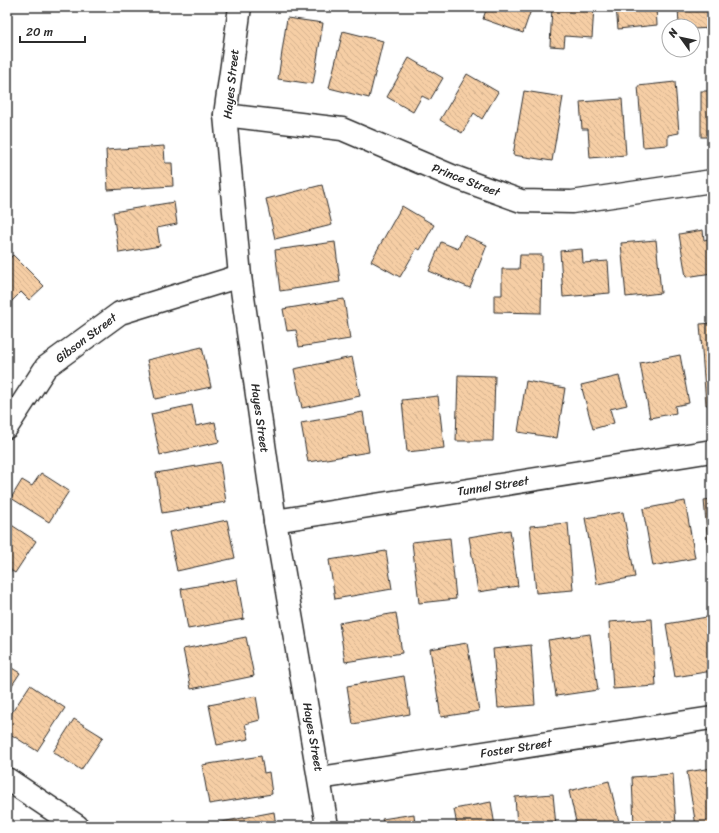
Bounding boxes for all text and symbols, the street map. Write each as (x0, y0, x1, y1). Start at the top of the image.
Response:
scale bar (20, 18, 85, 44)
north arrow (661, 18, 701, 58)
text: 20 m (26, 21, 53, 43)
text: N (662, 24, 683, 42)
street label: Hayes Street (216, 48, 246, 120)
street label: Prince Street (429, 157, 505, 204)
street label: Gibson Street (50, 307, 123, 369)
street label: Hayes Street (244, 382, 276, 454)
street label: Tunnel Street (456, 469, 531, 503)
street label: Hayes Street (296, 701, 330, 773)
street label: Foster Street (479, 731, 554, 765)

